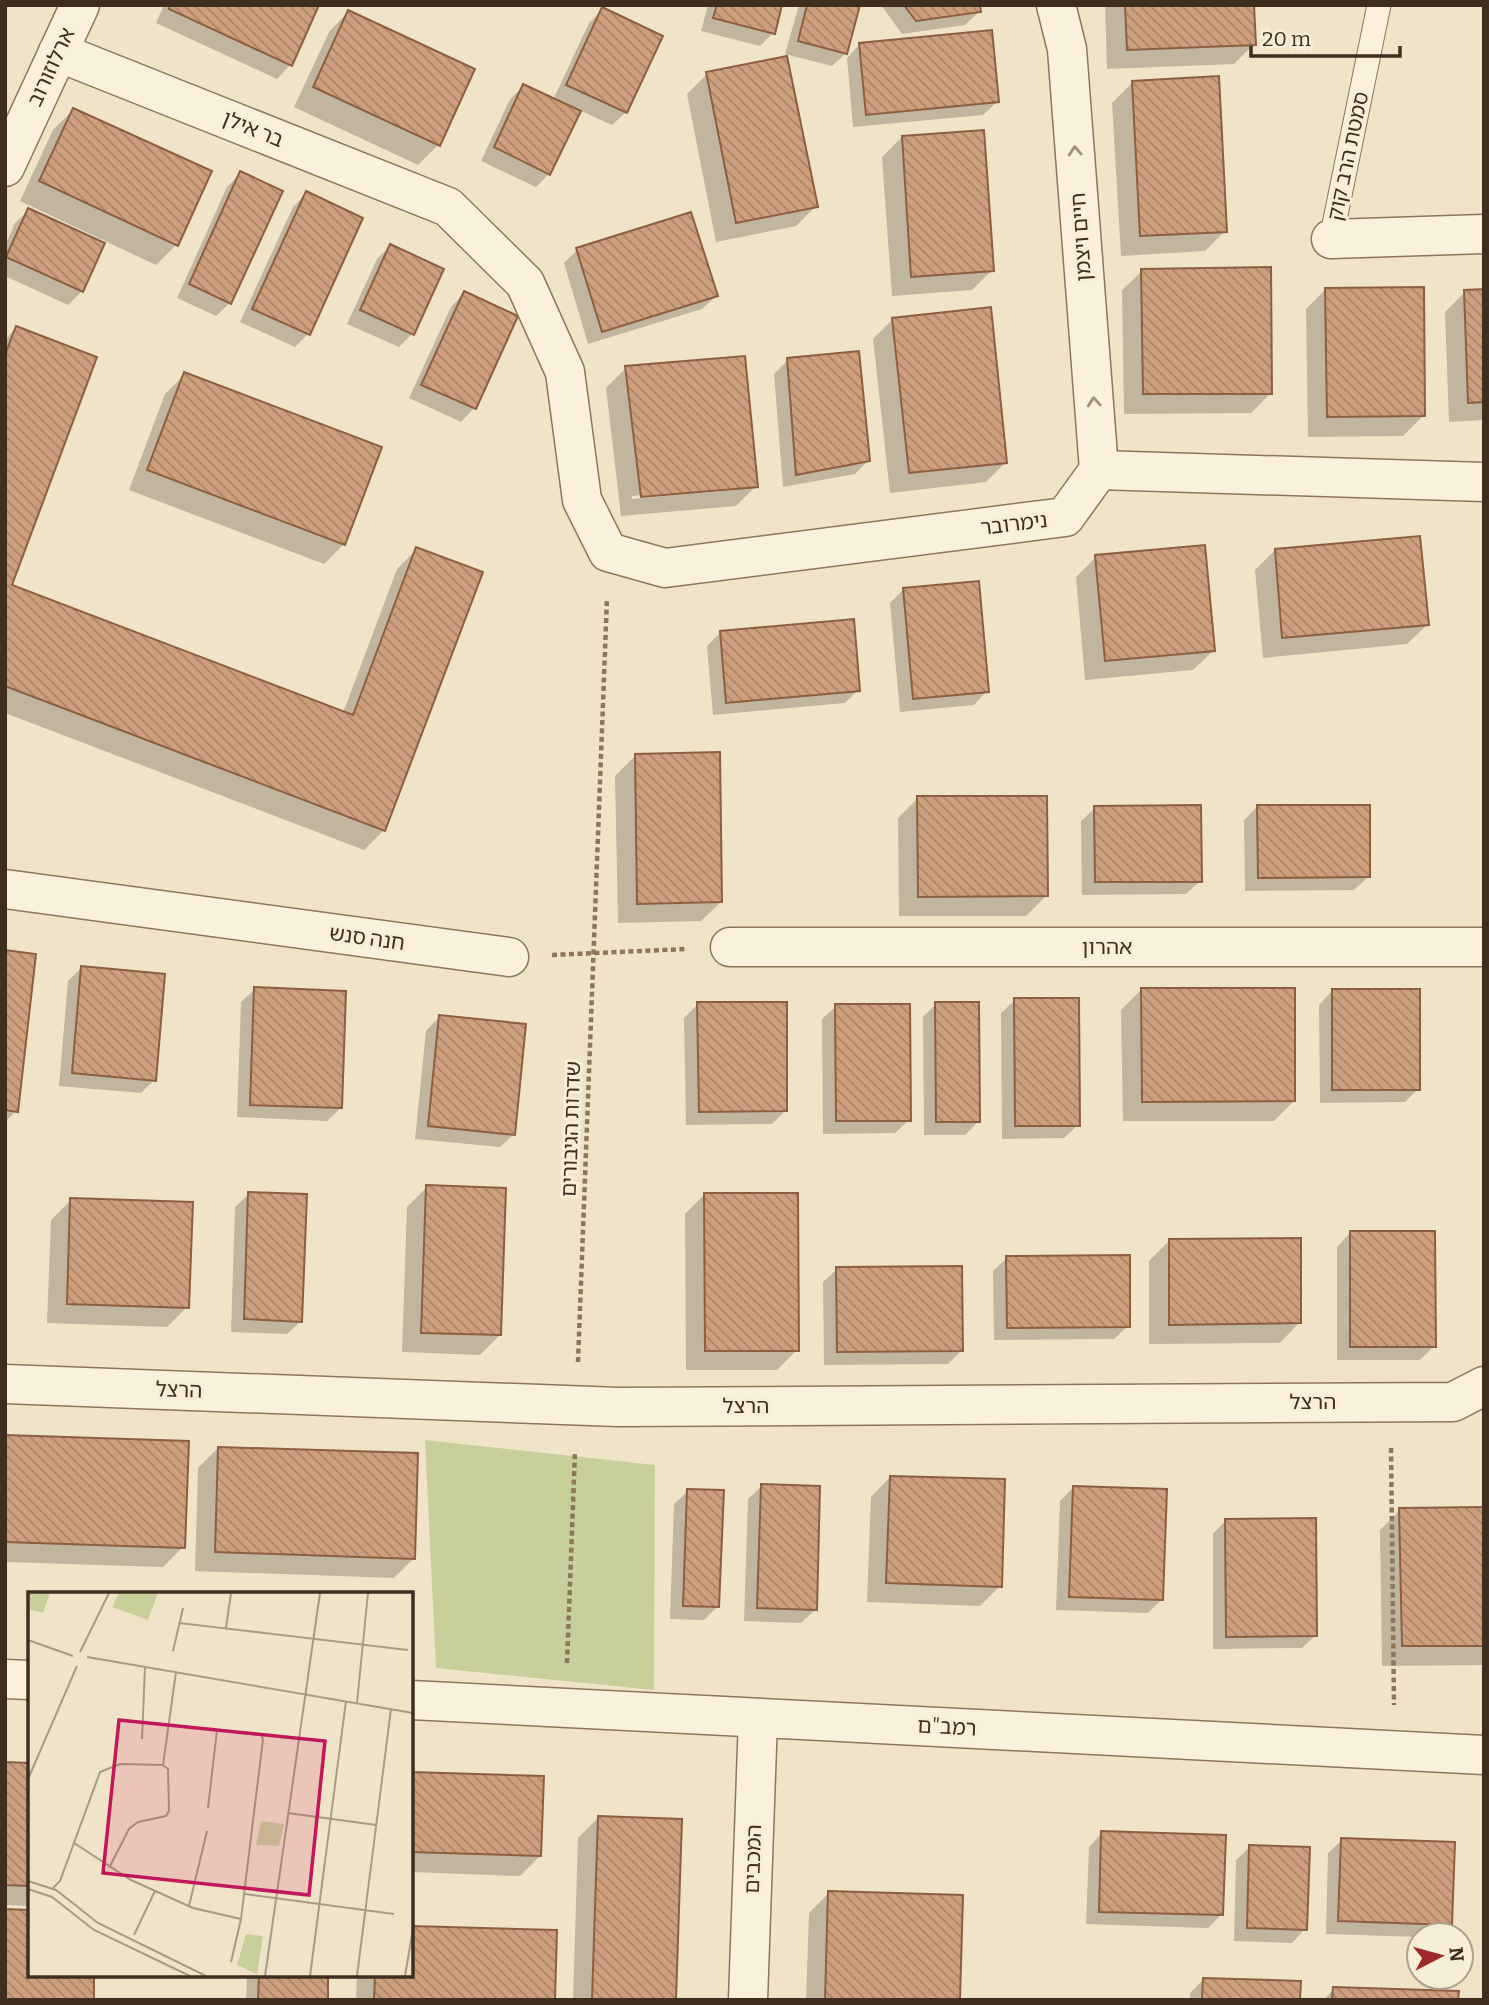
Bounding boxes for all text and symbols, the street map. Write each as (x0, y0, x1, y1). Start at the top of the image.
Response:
scale bar (1251, 14, 1400, 58)
street label: ארלוזורוב (22, 24, 80, 110)
text: 20 m (1262, 26, 1311, 52)
street label: סמטת הרב קוק (1322, 89, 1374, 223)
street label: בר אילן (219, 105, 287, 153)
one-way arrow (1068, 145, 1083, 156)
street label: חיים ויצמן (1065, 192, 1097, 282)
one-way arrow (1087, 397, 1102, 408)
street label: נימרובר (979, 507, 1049, 541)
street label: חנה סנש (328, 920, 406, 956)
street label: אהרון (1082, 934, 1132, 960)
street label: שדרות הגיבורים (556, 1061, 586, 1197)
street label: הרצל (155, 1376, 203, 1404)
street label: הרצל (1290, 1389, 1336, 1415)
street label: הרצל (723, 1393, 769, 1419)
inset map (28, 1592, 413, 1977)
street label: רמב"ם (917, 1712, 977, 1742)
street label: המכבים (739, 1824, 767, 1894)
north arrow (1405, 1921, 1475, 1991)
text: N (1444, 1946, 1469, 1963)

